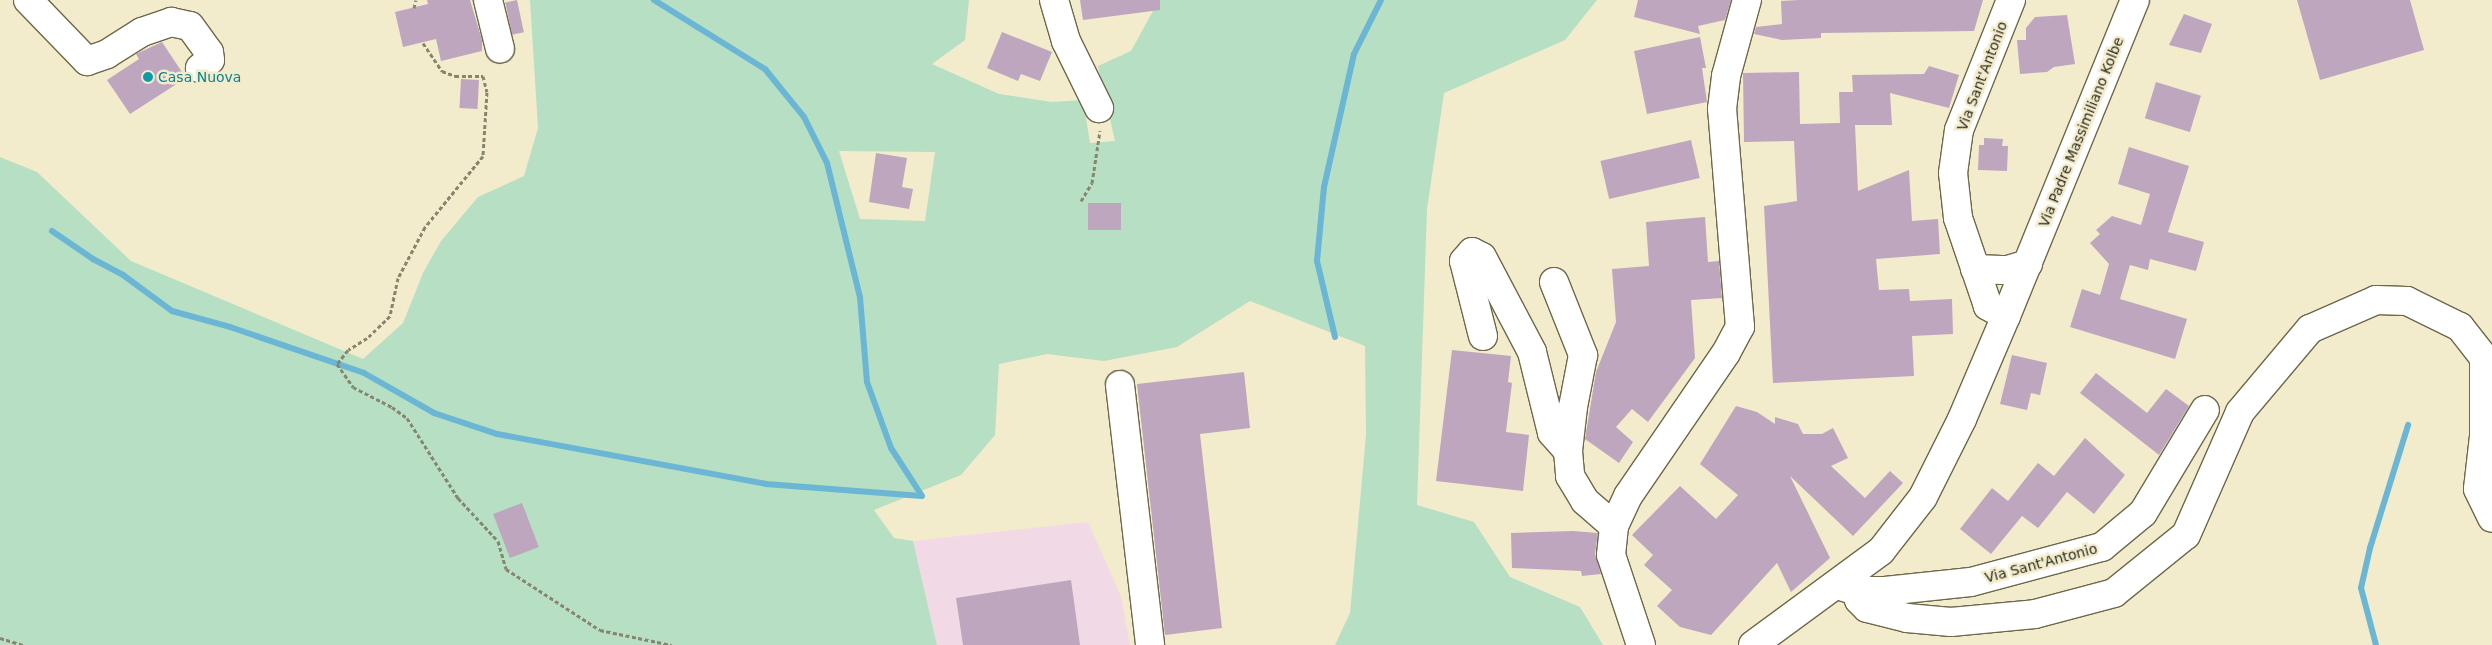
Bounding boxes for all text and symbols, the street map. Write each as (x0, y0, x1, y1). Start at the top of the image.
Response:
street label: Via Sant'Antonio (1953, 19, 2011, 133)
street label: Via Padre Massimiliano Kolbe (2035, 35, 2127, 229)
place label: Casa Nuova (158, 69, 241, 85)
marker: Casa Nuova (142, 71, 154, 83)
street label: Via Sant'Antonio (1983, 540, 2099, 586)

